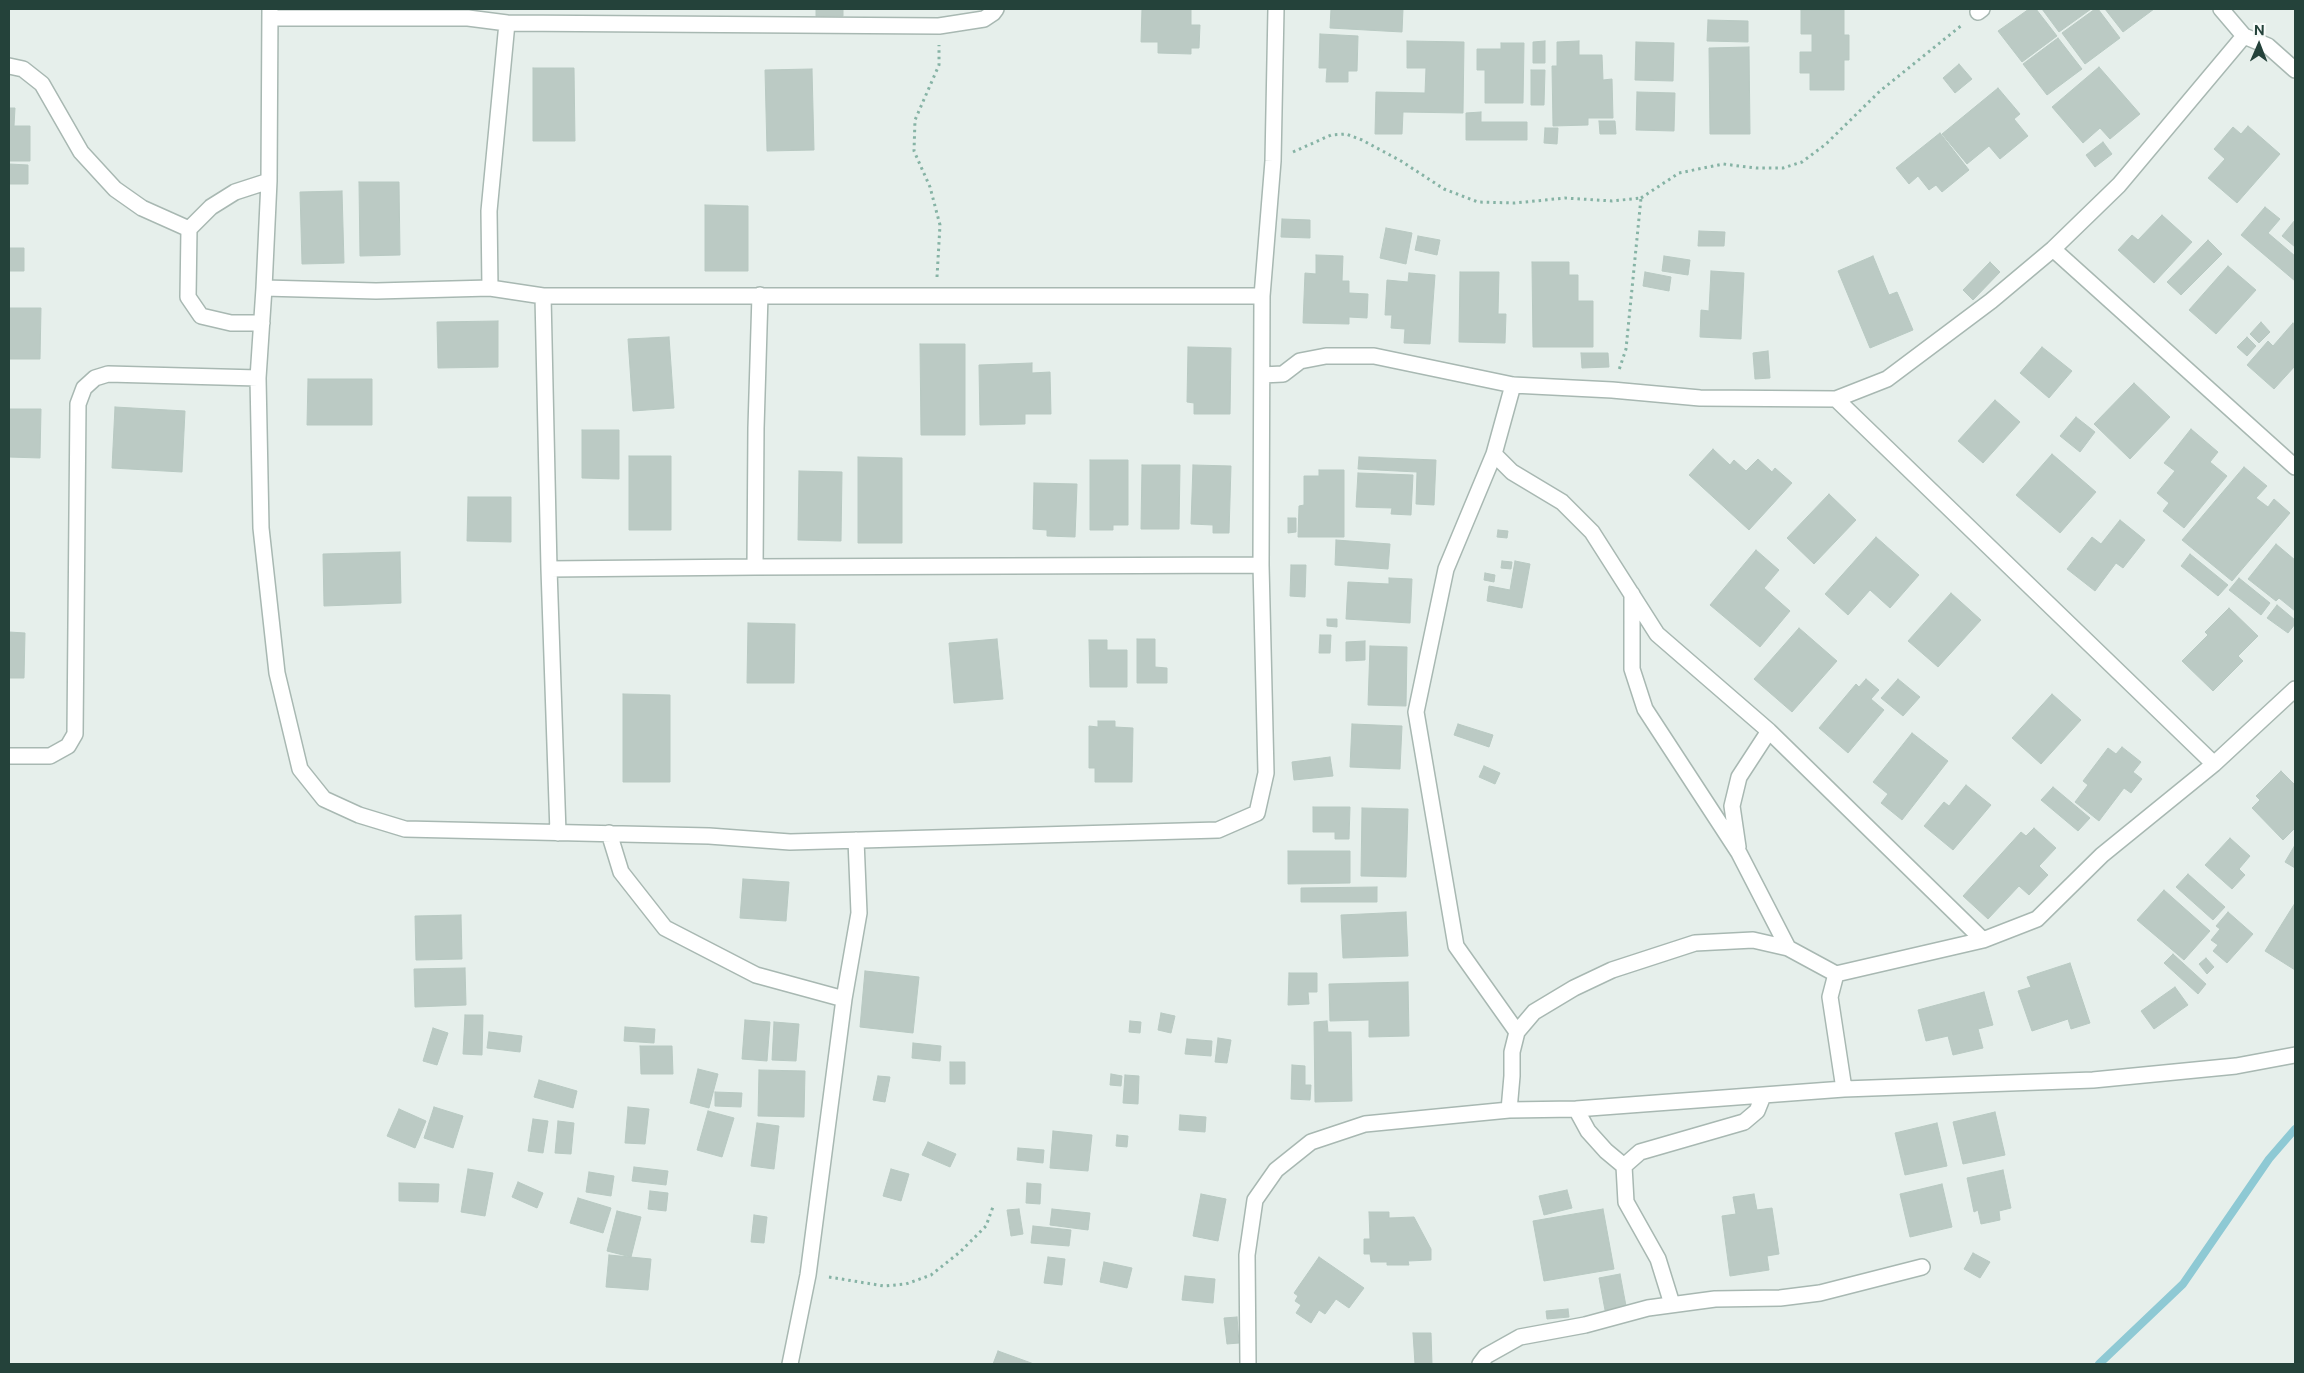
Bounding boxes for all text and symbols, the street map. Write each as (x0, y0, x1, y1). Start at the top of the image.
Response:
north arrow (2234, 20, 2284, 70)
text: N (2254, 22, 2265, 38)

